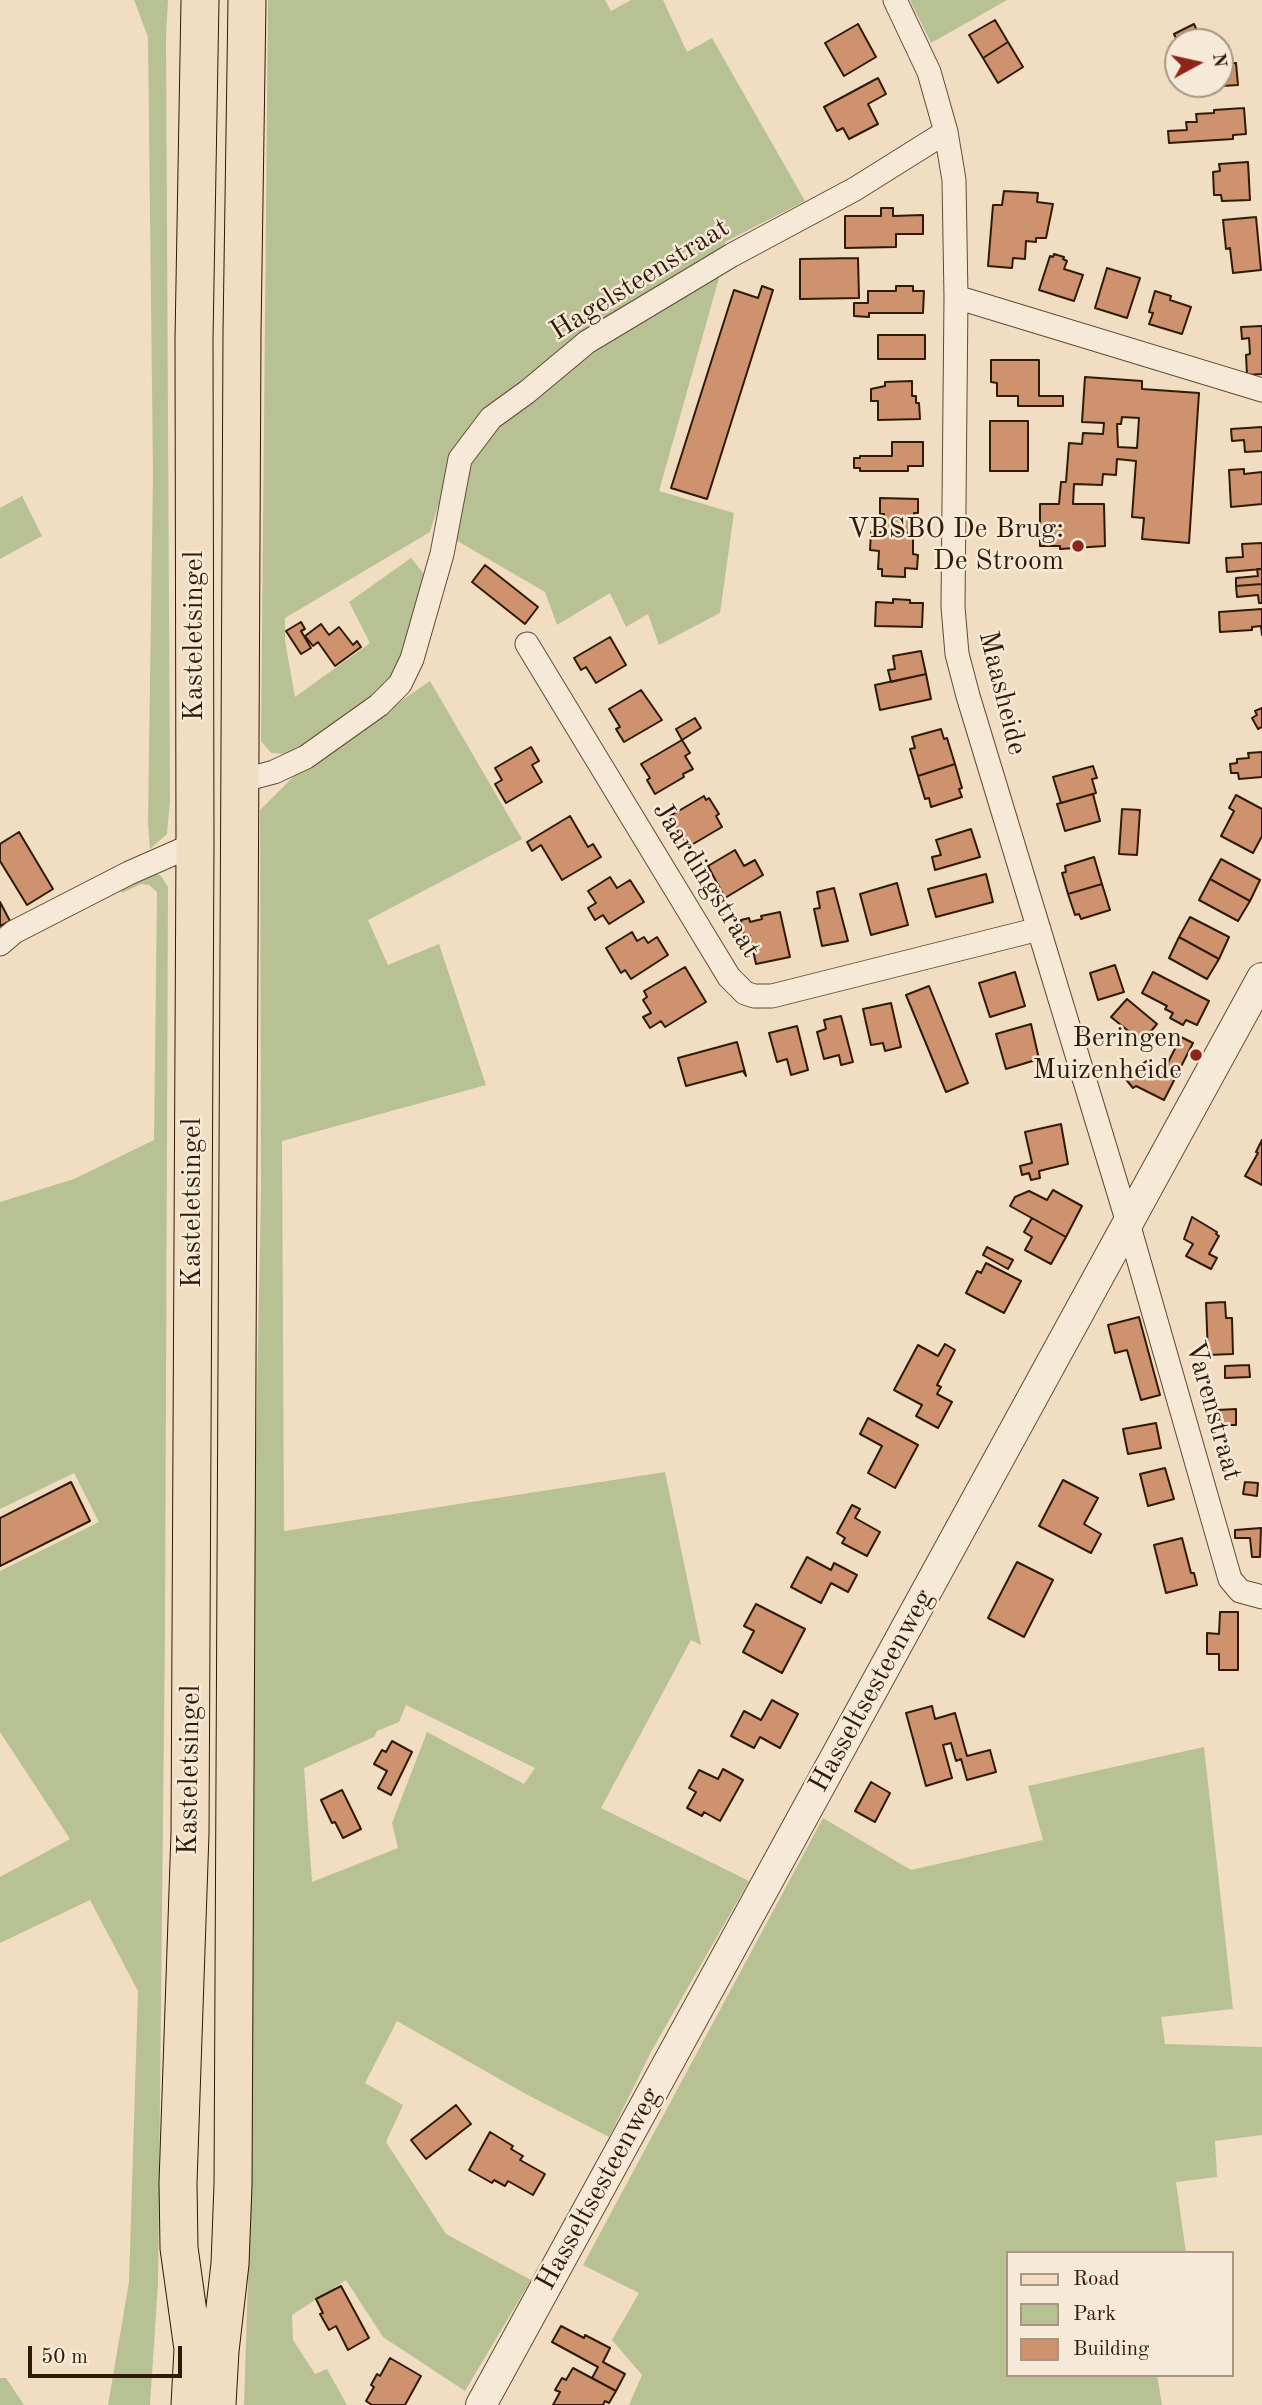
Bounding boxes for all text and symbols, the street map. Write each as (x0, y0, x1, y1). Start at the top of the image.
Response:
north arrow (1164, 28, 1234, 98)
text: N (1208, 52, 1229, 69)
street label: Hagelsteenstraat (544, 211, 736, 349)
place label: VBSBO De Brug: De Stroom (848, 513, 1064, 579)
marker: VBSBO De Brug: De Stroom (1070, 538, 1086, 554)
street label: Kasteletsingel (178, 551, 212, 721)
street label: Maasheide (970, 628, 1034, 758)
street label: Jaardingstraat (645, 796, 767, 964)
place label: Beringen Muizenheide (1033, 1022, 1182, 1088)
marker: Beringen Muizenheide (1188, 1047, 1204, 1063)
street label: Kasteletsingel (176, 1118, 210, 1288)
street label: Varenstraat (1177, 1337, 1249, 1485)
street label: Hasseltsesteenweg (802, 1584, 942, 1798)
street label: Kasteletsingel (172, 1684, 208, 1856)
street label: Hasseltsesteenweg (529, 2082, 669, 2296)
legend (1006, 2251, 1234, 2377)
text: Road (1073, 2269, 1120, 2290)
text: Park (1073, 2304, 1116, 2325)
scale bar (32, 2332, 186, 2376)
text: Building (1073, 2339, 1149, 2360)
text: 50 m (41, 2347, 88, 2368)

